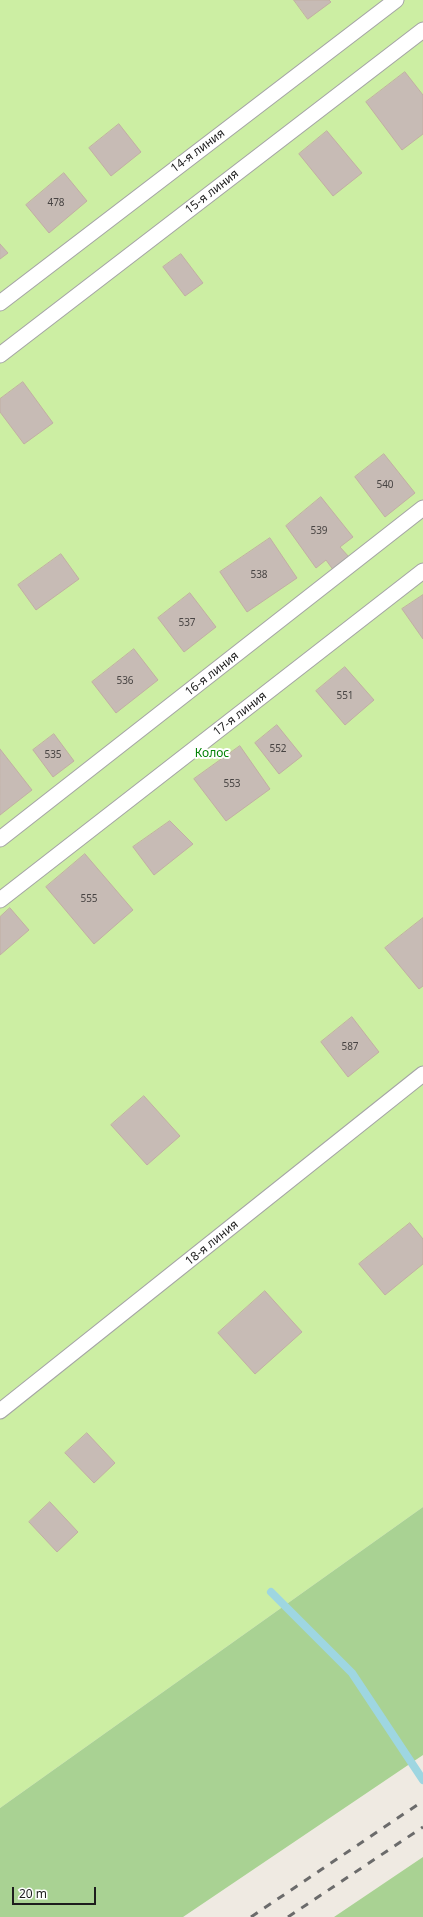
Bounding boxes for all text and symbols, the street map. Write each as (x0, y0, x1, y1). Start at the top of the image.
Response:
street label: 14-я линия (168, 126, 228, 176)
street label: 15-я линия (182, 167, 242, 217)
house number: 478 (47, 197, 65, 209)
house number: 540 (376, 479, 394, 491)
house number: 539 (310, 525, 328, 537)
house number: 538 (250, 569, 268, 581)
house number: 537 (178, 617, 196, 629)
street label: 16-я линия (182, 649, 242, 699)
house number: 536 (116, 675, 134, 687)
street label: 17-я линия (210, 689, 270, 739)
house number: 551 (336, 690, 354, 702)
house number: 552 (269, 743, 287, 755)
park label: Колос (195, 747, 229, 761)
house number: 535 (44, 749, 62, 761)
house number: 553 (223, 778, 241, 790)
house number: 555 (80, 893, 98, 905)
house number: 587 (341, 1041, 359, 1053)
street label: 18-я линия (183, 1217, 241, 1269)
scale bar (14, 1879, 98, 1905)
text: 20 m (19, 1885, 47, 1902)

